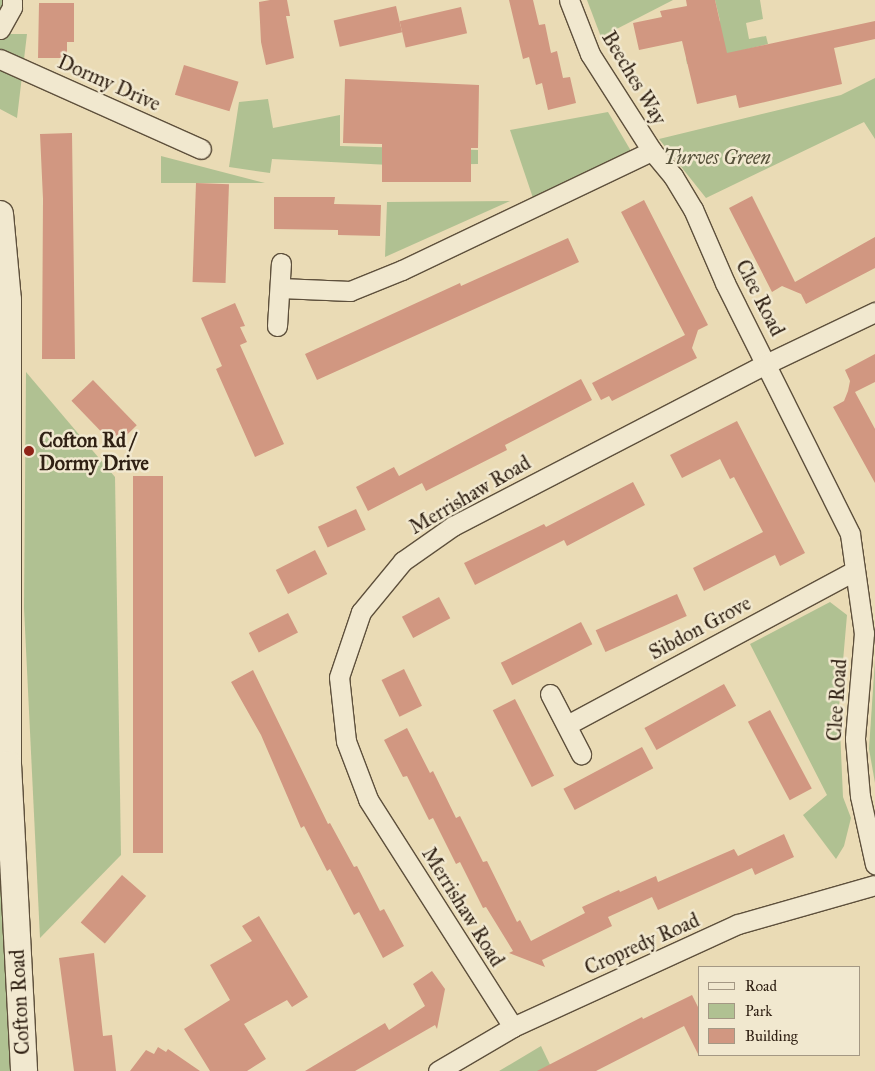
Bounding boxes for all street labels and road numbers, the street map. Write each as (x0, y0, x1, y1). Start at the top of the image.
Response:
street label: Beeches Way (597, 27, 671, 129)
street label: Dormy Drive (54, 50, 164, 116)
street label: Clee Road (731, 256, 789, 340)
street label: Merrishaw Road (405, 451, 535, 539)
street label: Sibdon Grove (645, 591, 755, 665)
street label: Clee Road (822, 658, 852, 742)
street label: Merrishaw Road (417, 843, 509, 971)
street label: Cropredy Road (581, 908, 703, 980)
street label: Cofton Road (5, 949, 35, 1055)

